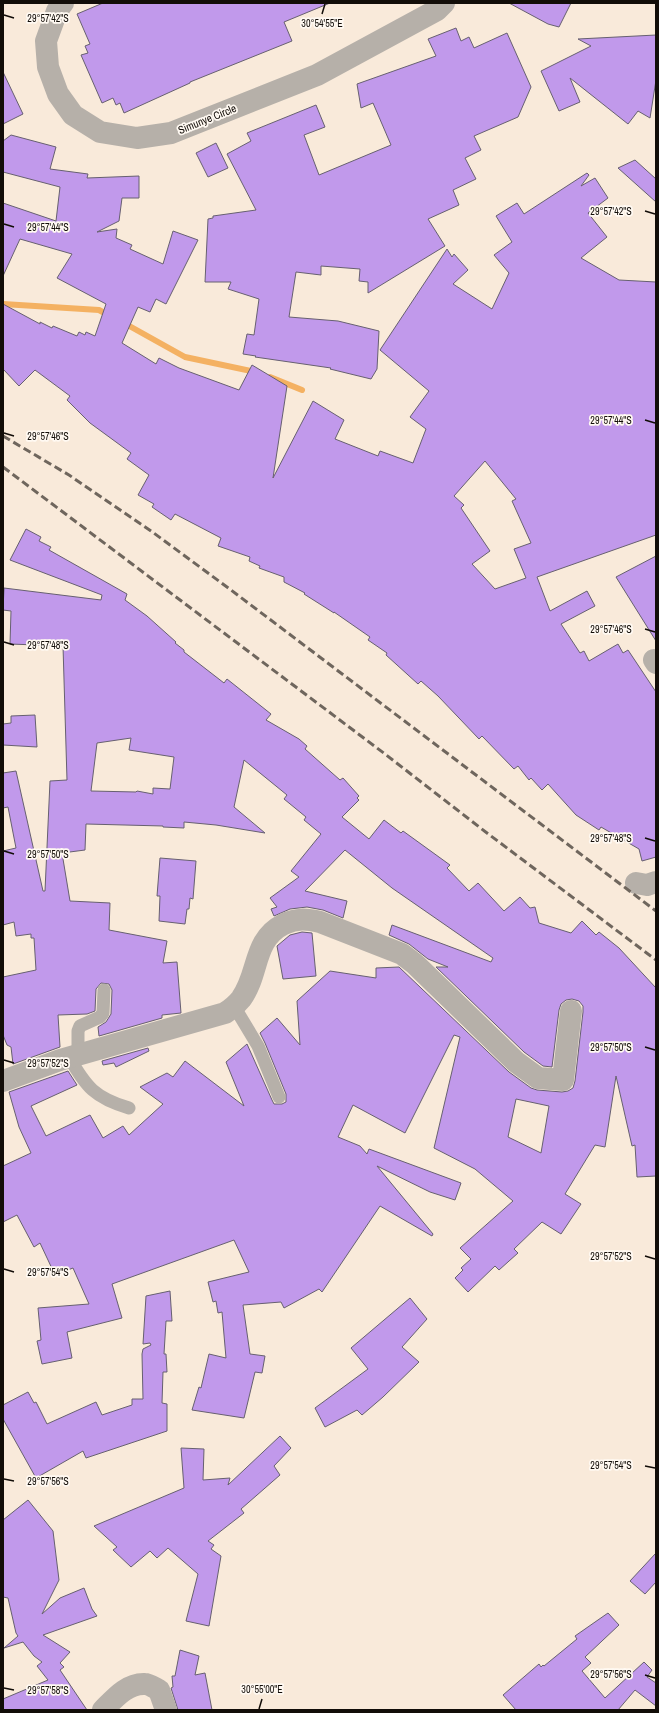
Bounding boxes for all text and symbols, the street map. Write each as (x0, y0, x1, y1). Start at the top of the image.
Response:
text: 29°57'42"S (27, 12, 69, 25)
text: 30°54'55"E (301, 17, 343, 30)
street label: Simunye Circle (176, 101, 238, 137)
text: 29°57'42"S (590, 205, 632, 218)
text: 29°57'44"S (27, 221, 69, 234)
text: 29°57'44"S (590, 414, 632, 427)
text: 29°57'46"S (27, 430, 69, 443)
text: 29°57'46"S (590, 623, 632, 636)
text: 29°57'48"S (27, 639, 69, 652)
text: 29°57'48"S (590, 832, 632, 845)
text: 29°57'50"S (27, 848, 69, 861)
text: 29°57'50"S (590, 1041, 632, 1054)
text: 29°57'52"S (27, 1057, 69, 1070)
text: 29°57'52"S (590, 1250, 632, 1263)
text: 29°57'54"S (27, 1266, 69, 1279)
text: 29°57'54"S (590, 1459, 632, 1472)
text: 29°57'56"S (27, 1475, 69, 1488)
text: 29°57'56"S (590, 1668, 632, 1681)
text: 30°55'00"E (241, 1683, 283, 1696)
text: 29°57'58"S (27, 1684, 69, 1697)

